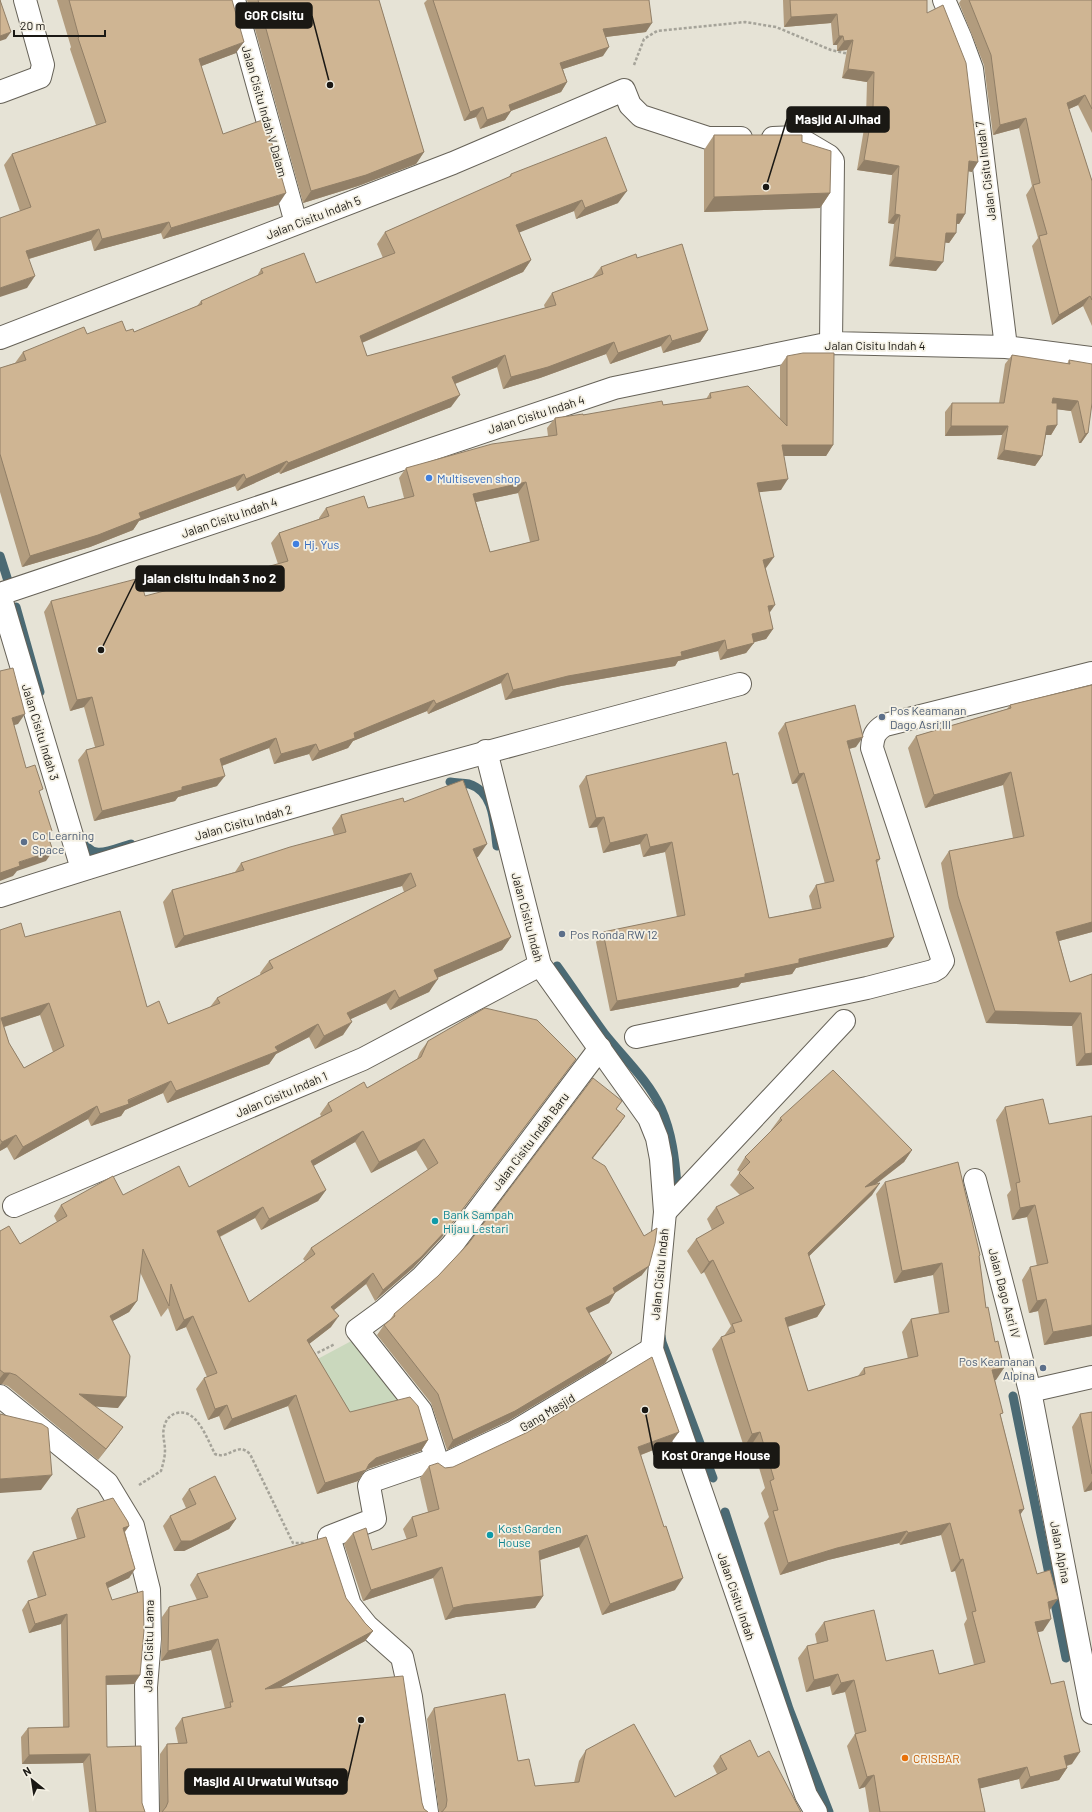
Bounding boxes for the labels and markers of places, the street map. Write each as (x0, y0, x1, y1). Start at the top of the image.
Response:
callout: GOR Cisitu (236, 3, 312, 28)
callout: Masjid Al Jihad (787, 107, 889, 132)
place label: Multiseven shop (437, 471, 520, 485)
marker: Multiseven shop (424, 473, 434, 483)
place label: Hj. Yus (304, 537, 339, 551)
marker: Hj. Yus (291, 539, 301, 549)
callout: jalan cisitu indah 3 no 2 (136, 566, 284, 591)
place label: Pos Keamanan Dago Asri III (890, 703, 966, 731)
marker: Pos Keamanan Dago Asri III (877, 712, 887, 722)
place label: Co Learning Space (32, 828, 94, 856)
marker: Co Learning Space (19, 837, 29, 847)
place label: Pos Ronda RW 12 (570, 927, 658, 941)
marker: Pos Ronda RW 12 (557, 929, 567, 939)
place label: Bank Sampah Hijau Lestari (443, 1207, 514, 1235)
marker: Bank Sampah Hijau Lestari (430, 1216, 440, 1226)
place label: Pos Keamanan Alpina (959, 1354, 1035, 1382)
marker: Pos Keamanan Alpina (1038, 1363, 1048, 1373)
callout: Kost Orange House (654, 1443, 779, 1468)
place label: Kost Garden House (498, 1521, 561, 1549)
marker: Kost Garden House (485, 1530, 495, 1540)
place label: CRISBAR (913, 1751, 960, 1765)
marker: CRISBAR (900, 1753, 910, 1763)
callout: Masjid Al Urwatul Wutsqo (185, 1769, 347, 1794)

